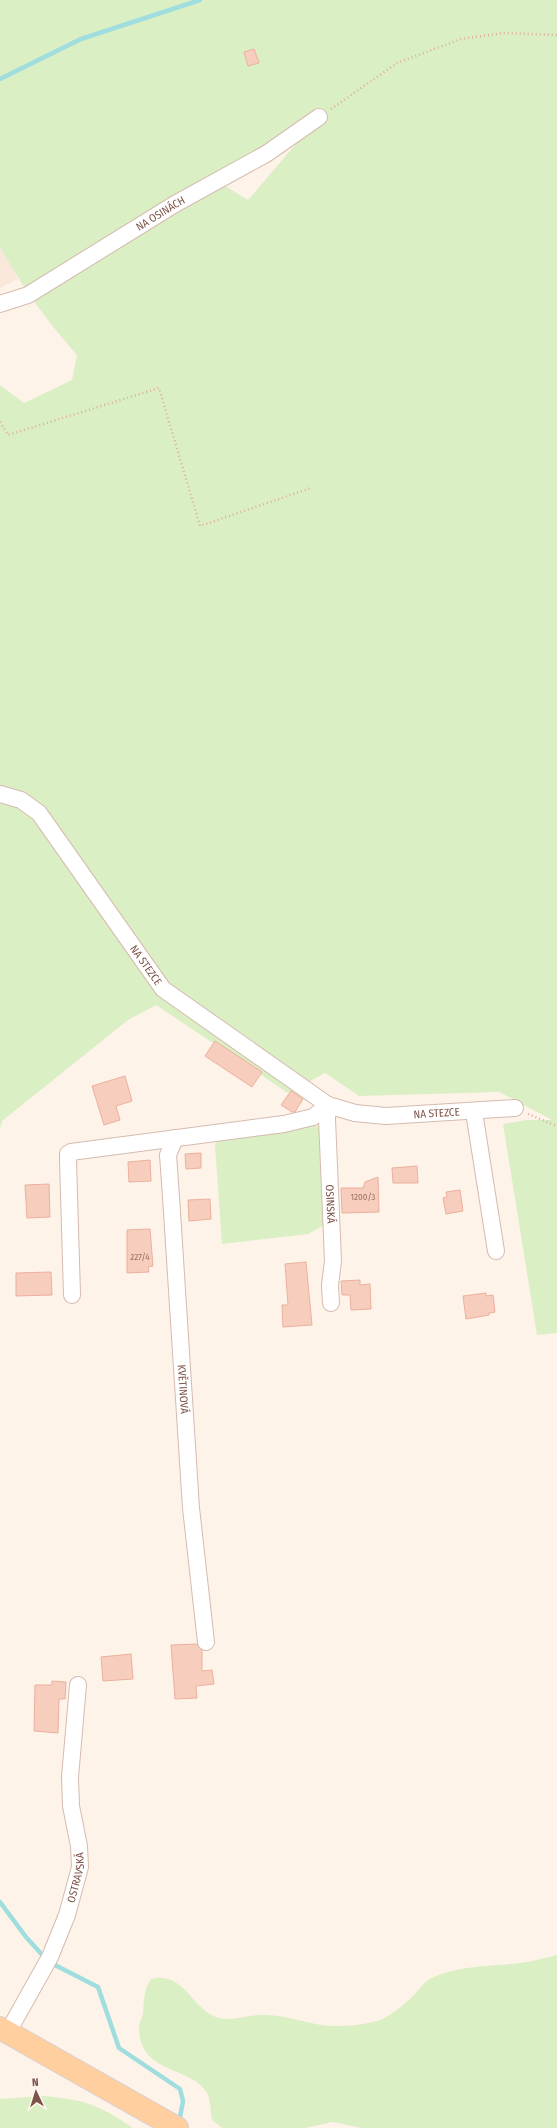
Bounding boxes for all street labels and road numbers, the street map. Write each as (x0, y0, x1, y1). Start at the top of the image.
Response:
street label: NA OSINÁCH (134, 194, 187, 234)
street label: NA STEZCE (127, 943, 164, 988)
street label: NA STEZCE (413, 1105, 460, 1121)
street label: OSINSKÁ (323, 1184, 338, 1224)
street label: KVĚTINOVÁ (175, 1364, 192, 1414)
street label: OSTRAVSKÁ (65, 1852, 87, 1904)

